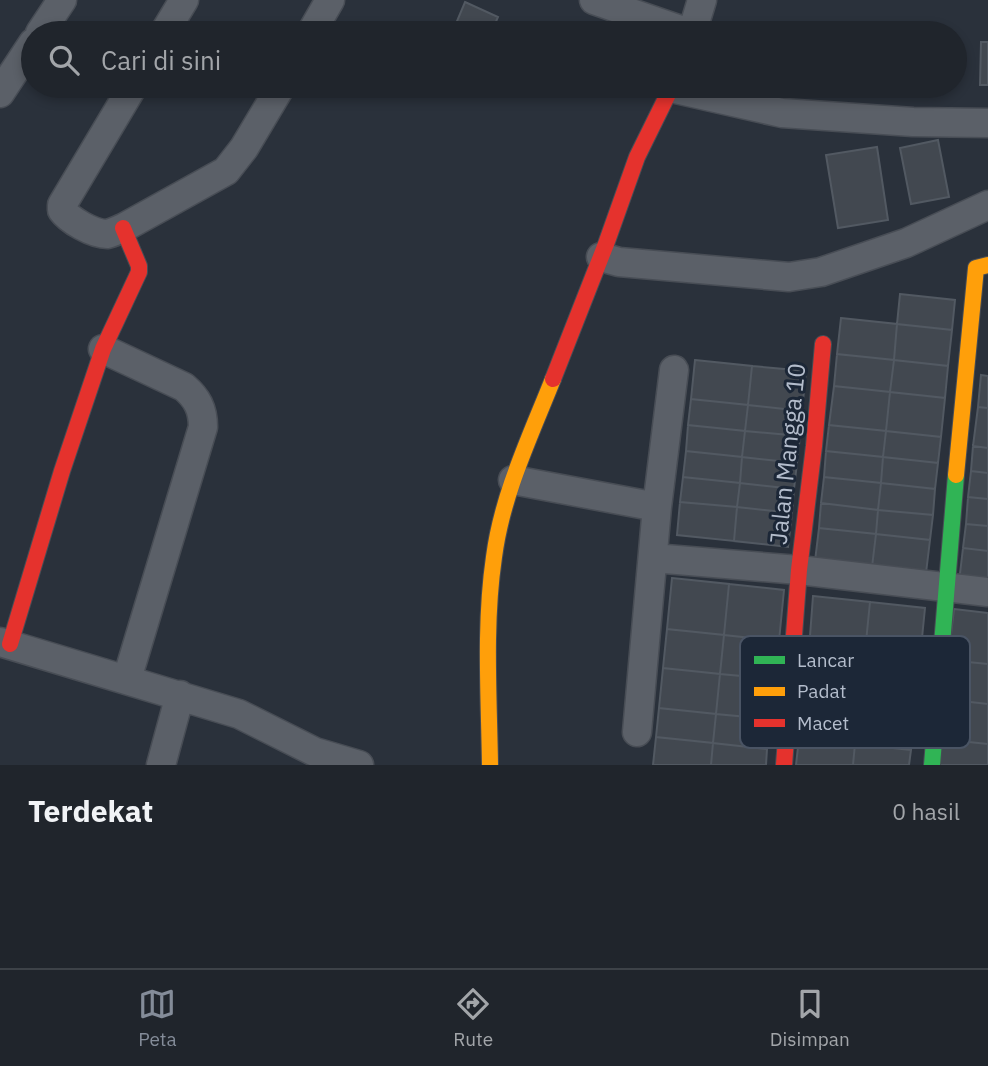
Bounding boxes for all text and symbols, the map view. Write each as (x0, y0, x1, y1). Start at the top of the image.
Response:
search box (21, 21, 967, 98)
icon: search (45, 41, 83, 79)
text: Cari di sini (101, 43, 221, 77)
street label: Jalan Mangga 10 (762, 362, 812, 546)
legend (740, 636, 970, 748)
text: Lancar (797, 648, 854, 672)
text: Padat (797, 679, 846, 703)
text: Macet (797, 711, 849, 735)
text: Terdekat (28, 791, 153, 830)
text: 0 hasil (892, 796, 960, 826)
tab: Peta (138, 985, 177, 1051)
tab: Rute (453, 985, 493, 1051)
tab: Disimpan (770, 985, 850, 1051)

